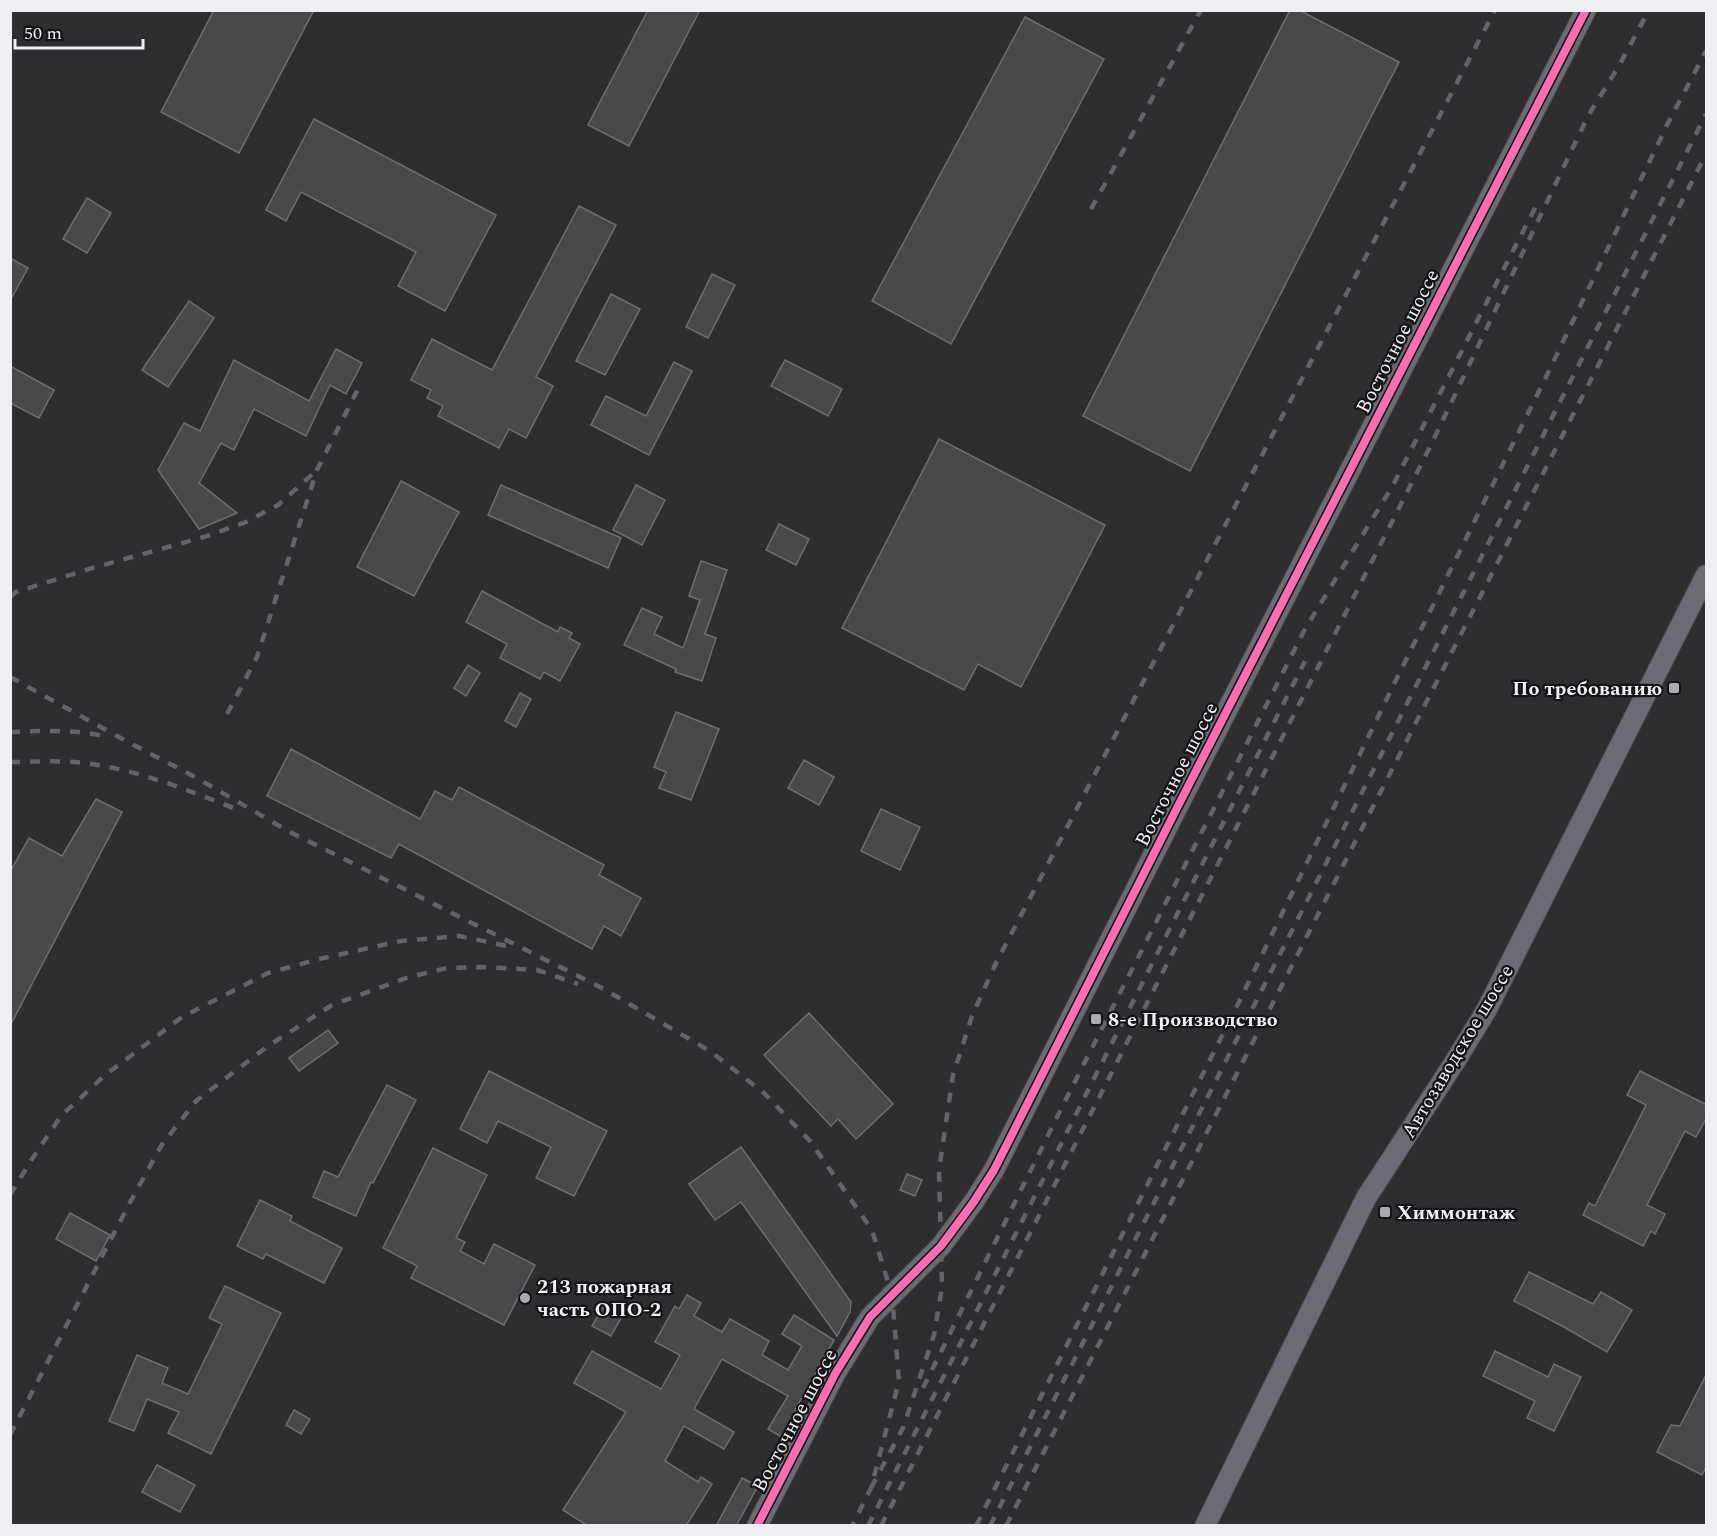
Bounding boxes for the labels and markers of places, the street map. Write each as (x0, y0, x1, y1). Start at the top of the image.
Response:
place label: По требованию (1512, 674, 1662, 704)
marker: По требованию (1667, 681, 1681, 695)
place label: 8-е Производство (1108, 1005, 1278, 1035)
marker: 8-е Производство (1089, 1012, 1103, 1026)
place label: Химмонтаж (1397, 1198, 1516, 1228)
marker: Химмонтаж (1378, 1205, 1392, 1219)
place label: 213 пожарная часть ОПО-2 (537, 1272, 672, 1325)
marker: 213 пожарная часть ОПО-2 (518, 1291, 532, 1305)

